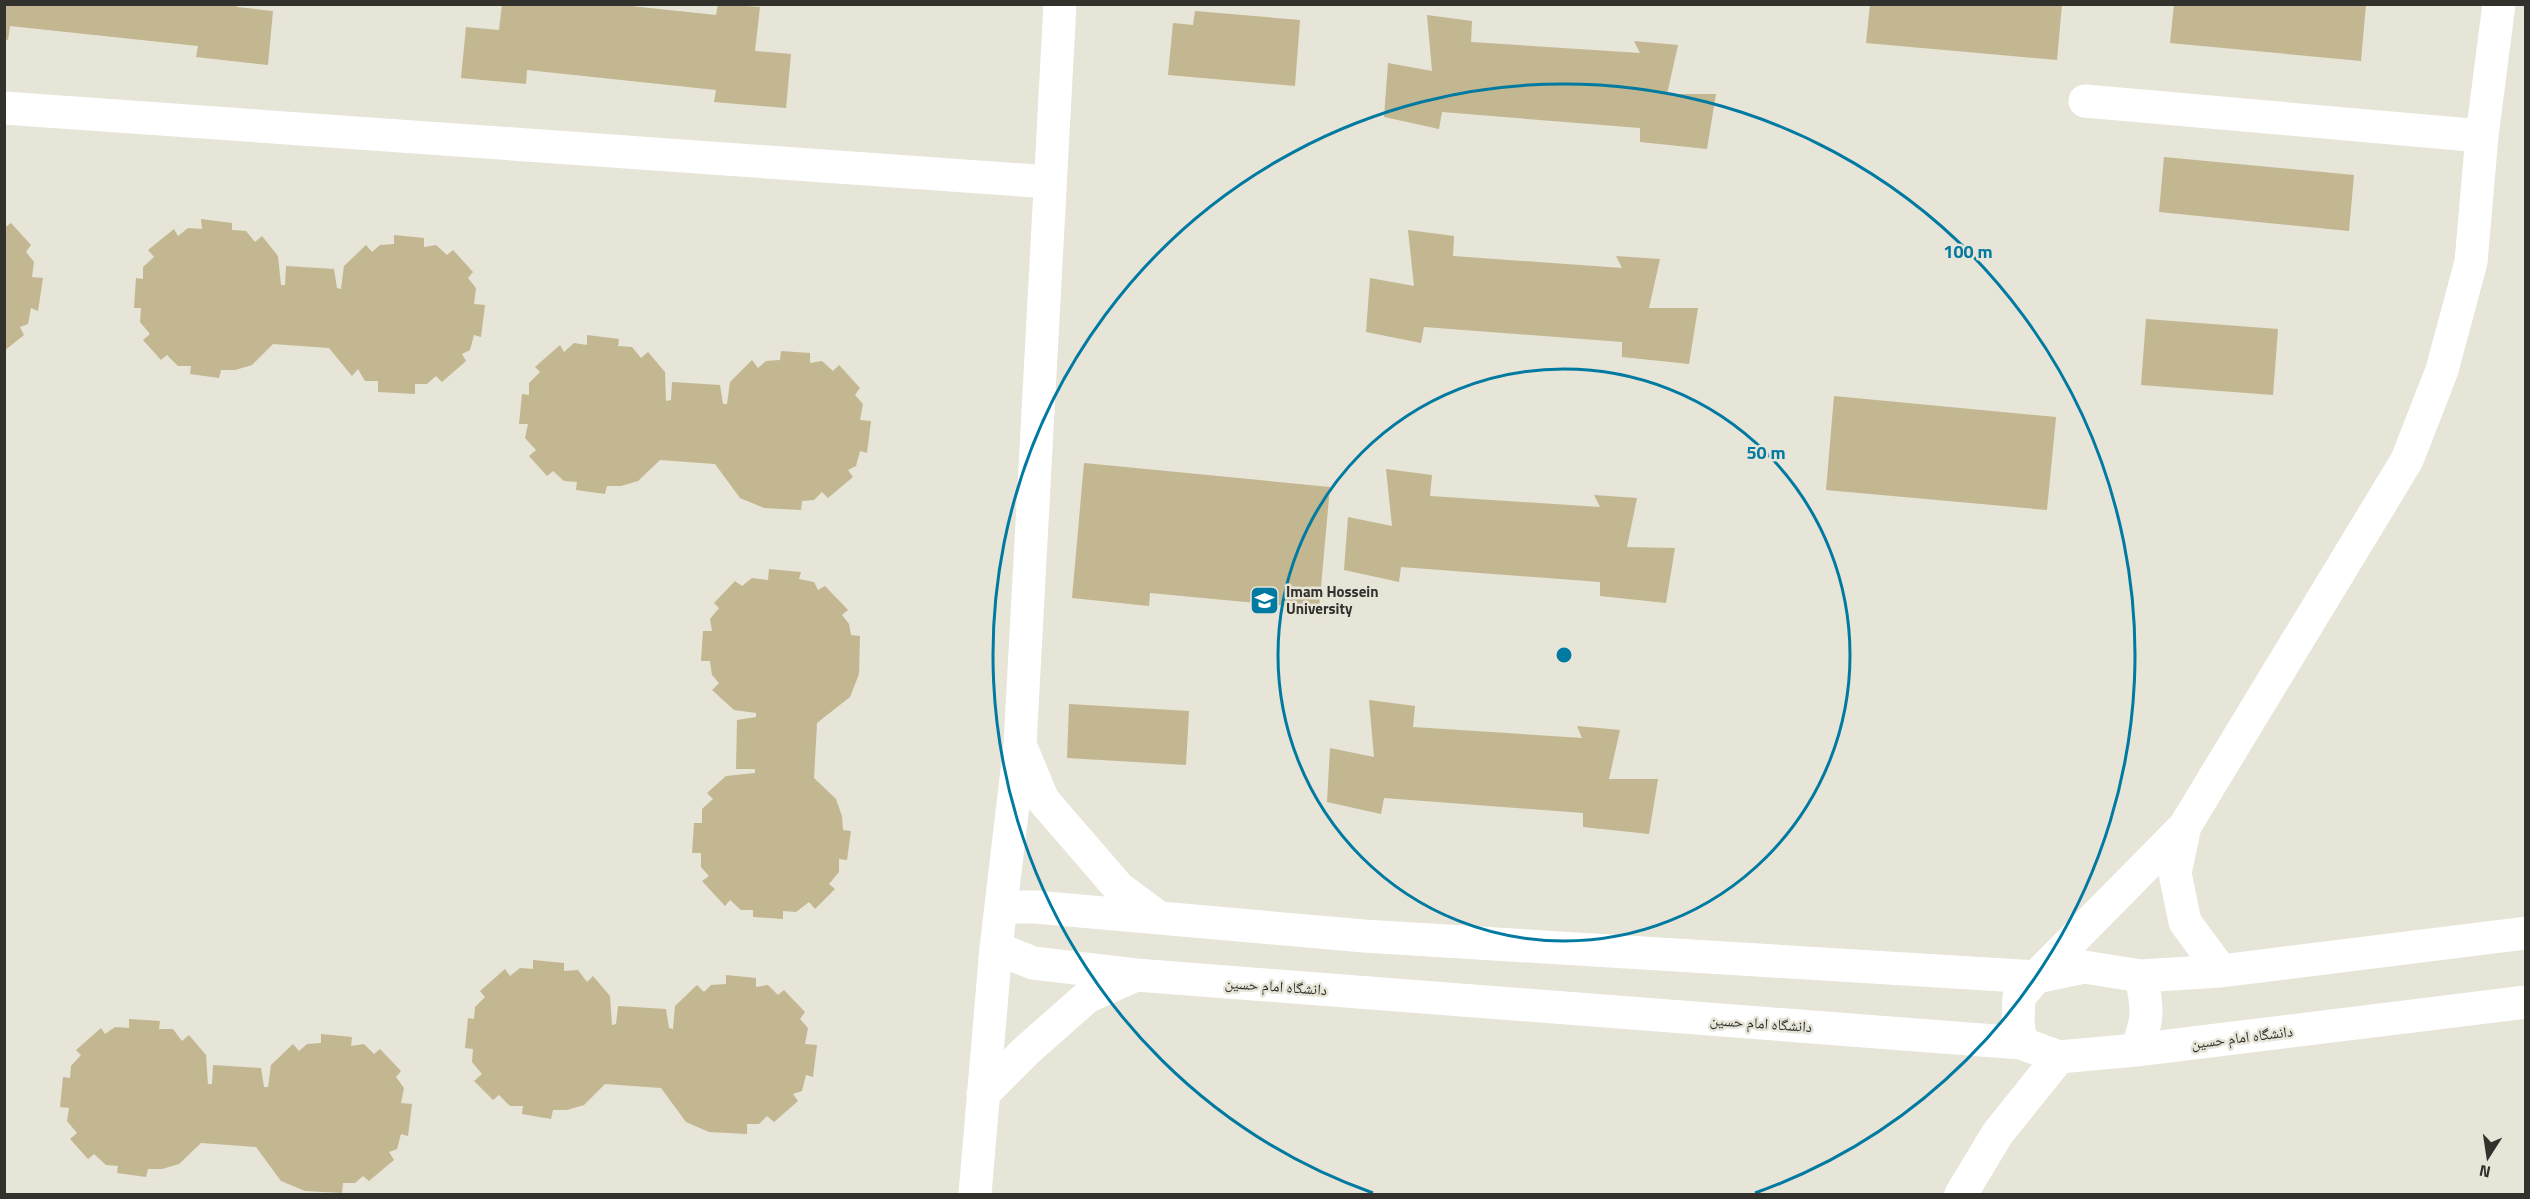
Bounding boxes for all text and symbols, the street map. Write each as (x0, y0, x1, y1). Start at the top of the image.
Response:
text: 100 m (1943, 238, 1993, 265)
text: 50 m (1746, 439, 1786, 466)
place label: Imam Hossein University (1286, 580, 1378, 620)
school or university icon: Imam Hossein University (1249, 584, 1281, 616)
centre of rings (1554, 645, 1574, 665)
street label: دانشگاه امام حسین (1224, 971, 1328, 1001)
street label: دانشگاه امام حسین (1709, 1008, 1813, 1038)
street label: دانشگاه امام حسین (2190, 1019, 2294, 1055)
north arrow (2458, 1127, 2518, 1187)
text: N (2477, 1159, 2493, 1185)

